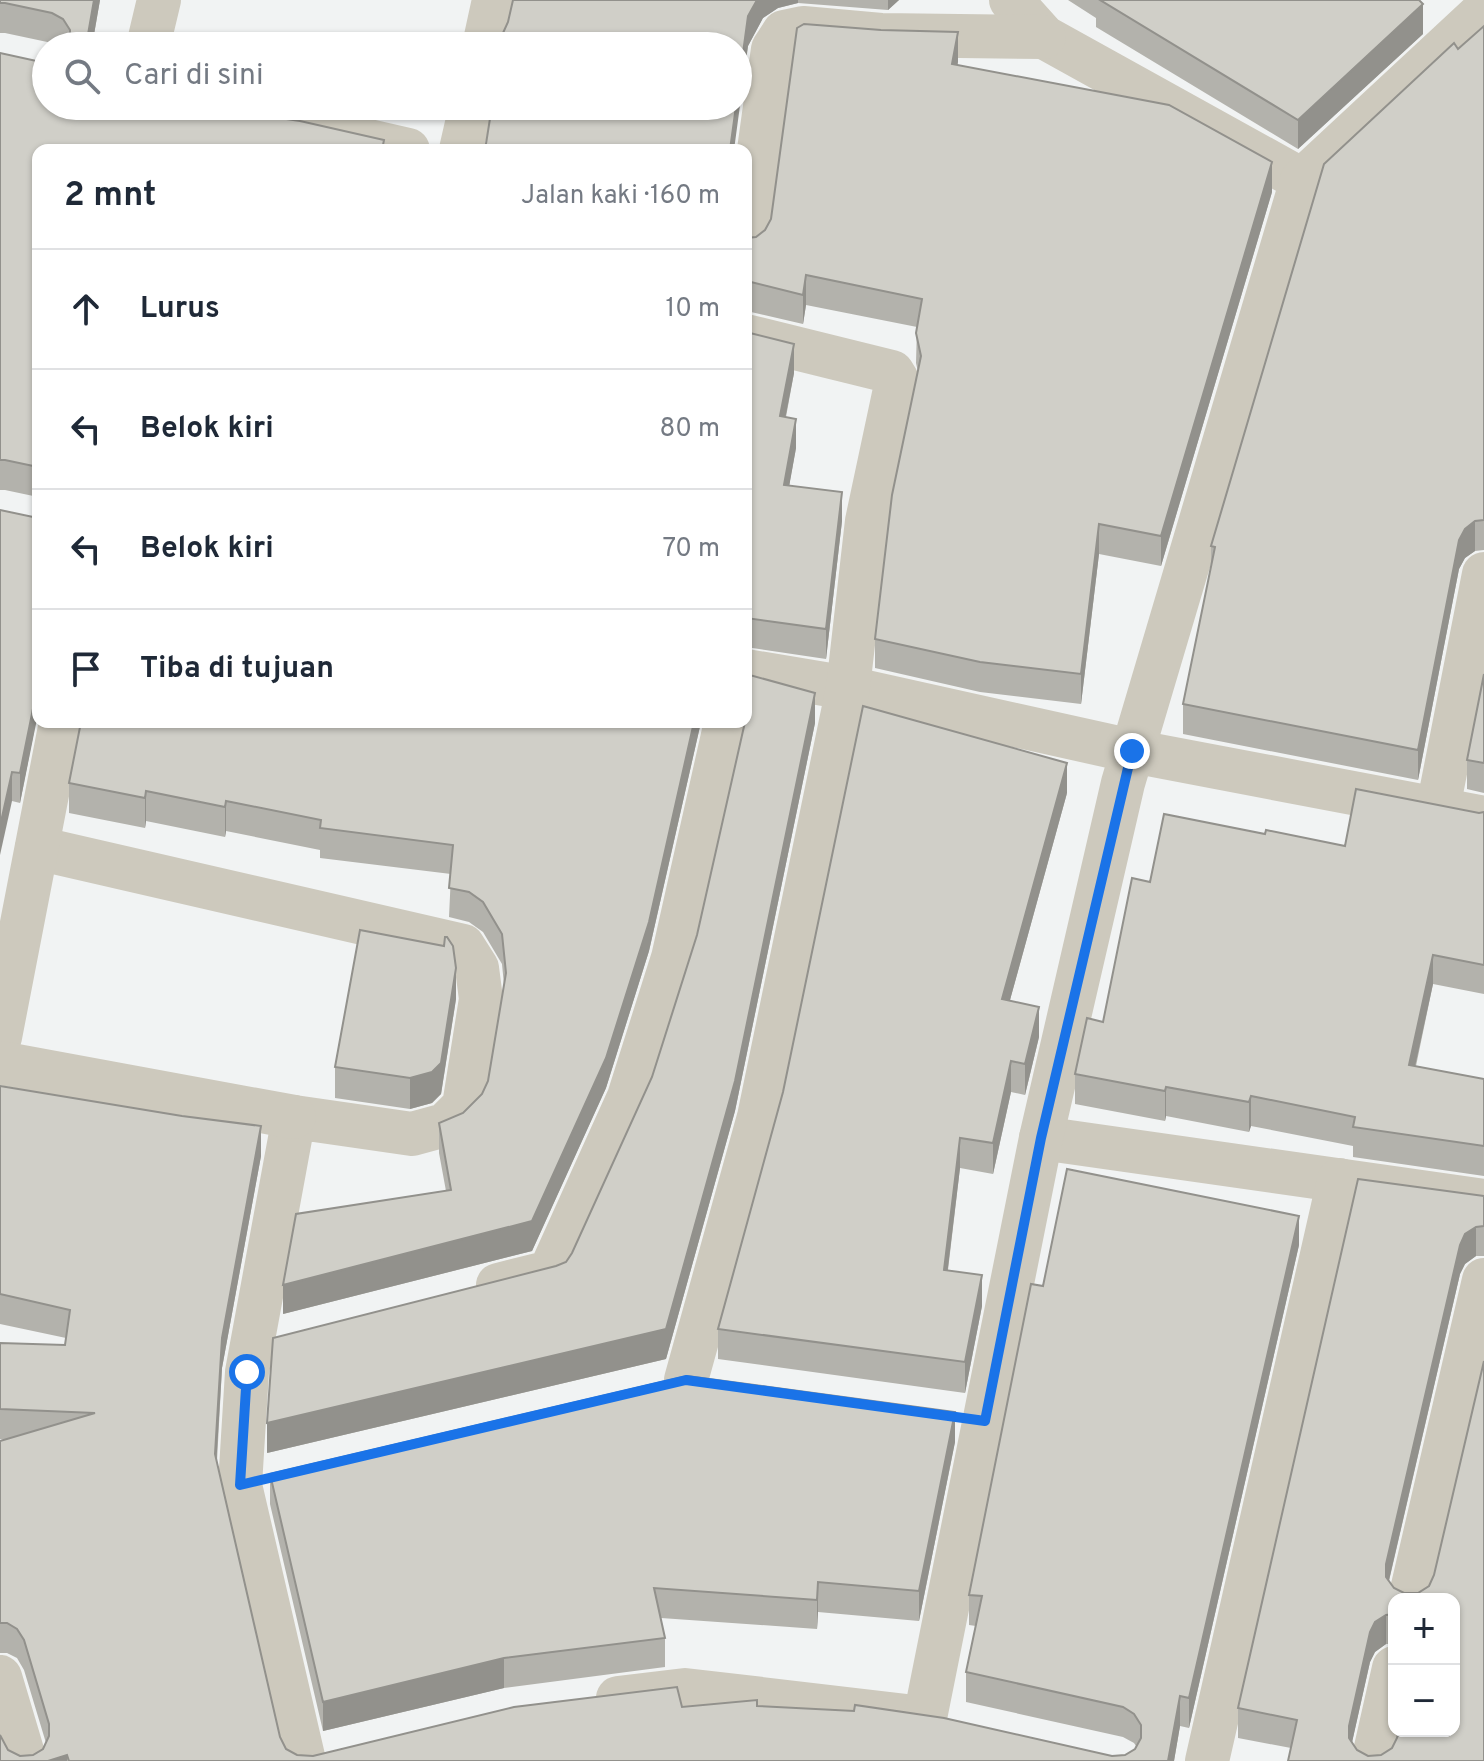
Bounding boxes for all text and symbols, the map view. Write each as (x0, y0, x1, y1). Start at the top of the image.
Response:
search box (32, 32, 752, 120)
icon: search (60, 54, 104, 98)
text: Cari di sini (124, 58, 264, 95)
text: 2 mnt (64, 175, 156, 218)
text: Jalan kaki · 160 m (521, 180, 720, 213)
icon: ahead (64, 287, 108, 331)
text: Lurus (140, 291, 220, 328)
text: 10 m (665, 293, 720, 326)
icon: left (64, 407, 108, 451)
text: Belok kiri (140, 411, 274, 448)
text: 80 m (660, 413, 720, 446)
icon: left (64, 527, 108, 571)
text: Belok kiri (140, 531, 274, 568)
text: 70 m (662, 533, 720, 566)
icon: arrive (64, 647, 108, 691)
text: Tiba di tujuan (140, 651, 334, 688)
route end (1114, 733, 1150, 769)
route start (229, 1354, 265, 1390)
map controls (1388, 1593, 1460, 1737)
button: + (1388, 1593, 1460, 1665)
button: − (1388, 1665, 1460, 1737)

